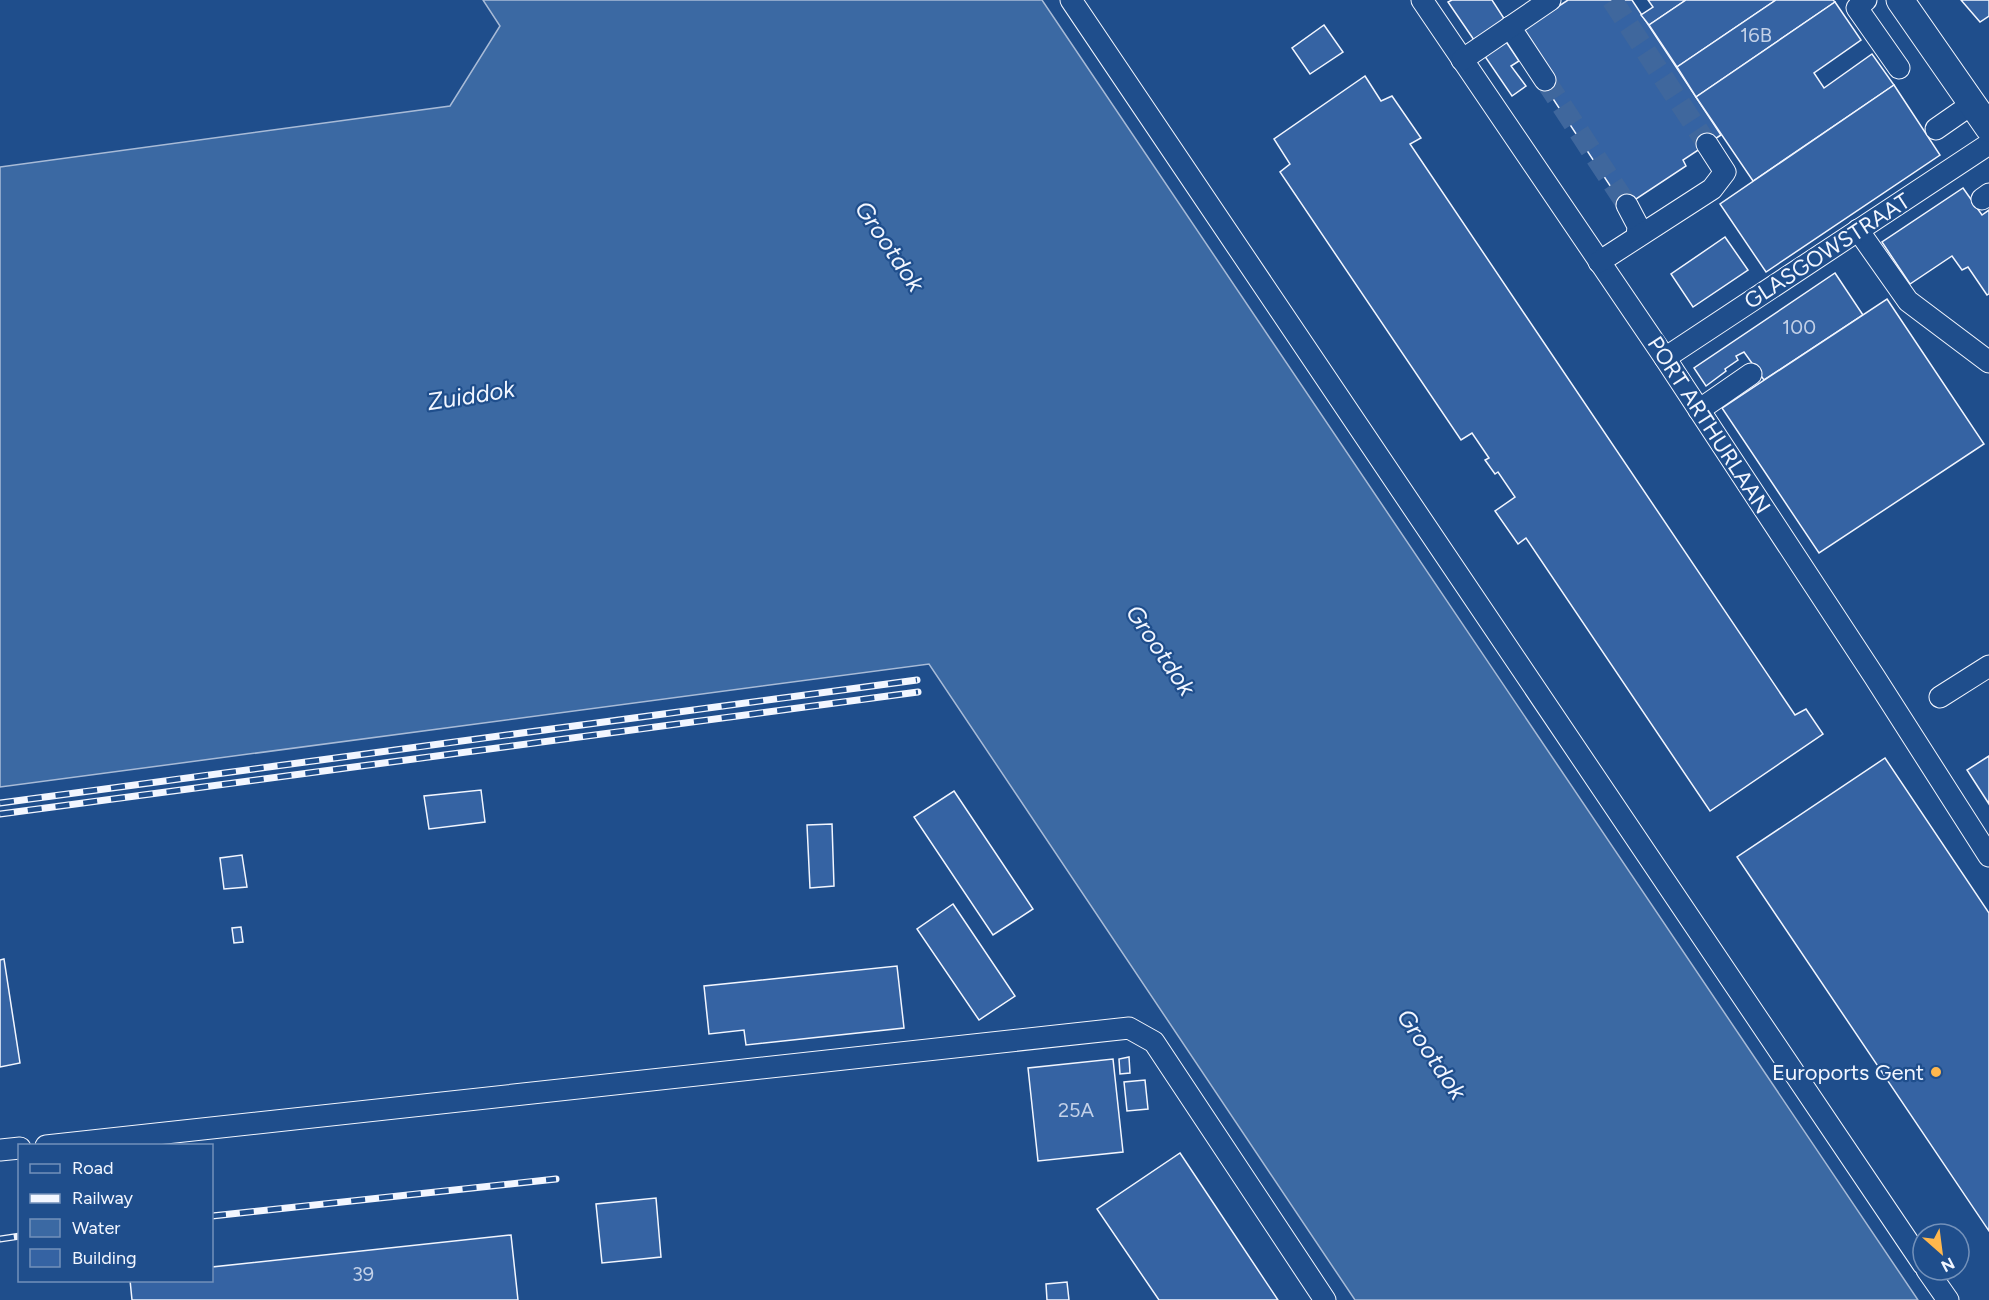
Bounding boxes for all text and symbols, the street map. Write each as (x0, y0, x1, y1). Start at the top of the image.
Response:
house number: 16B (1740, 23, 1772, 47)
street label: GLASGOWSTRAAT (1739, 187, 1915, 315)
water label: Grootdok (849, 195, 932, 298)
house number: 100 (1782, 315, 1816, 339)
street label: PORT ARTHURLAAN (1642, 331, 1776, 519)
water label: Zuiddok (425, 374, 518, 416)
water label: Grootdok (1120, 599, 1203, 702)
water label: Grootdok (1391, 1003, 1474, 1106)
place label: Euroports Gent (1772, 1059, 1924, 1086)
marker: Euroports Gent (1929, 1065, 1943, 1079)
house number: 25A (1058, 1098, 1095, 1122)
legend (18, 1144, 213, 1282)
text: Road (72, 1157, 113, 1179)
text: Railway (72, 1187, 134, 1209)
text: Water (72, 1217, 120, 1239)
north arrow (1911, 1222, 1971, 1282)
text: Building (72, 1247, 137, 1269)
text: N (1938, 1254, 1958, 1276)
house number: 39 (352, 1262, 374, 1286)

